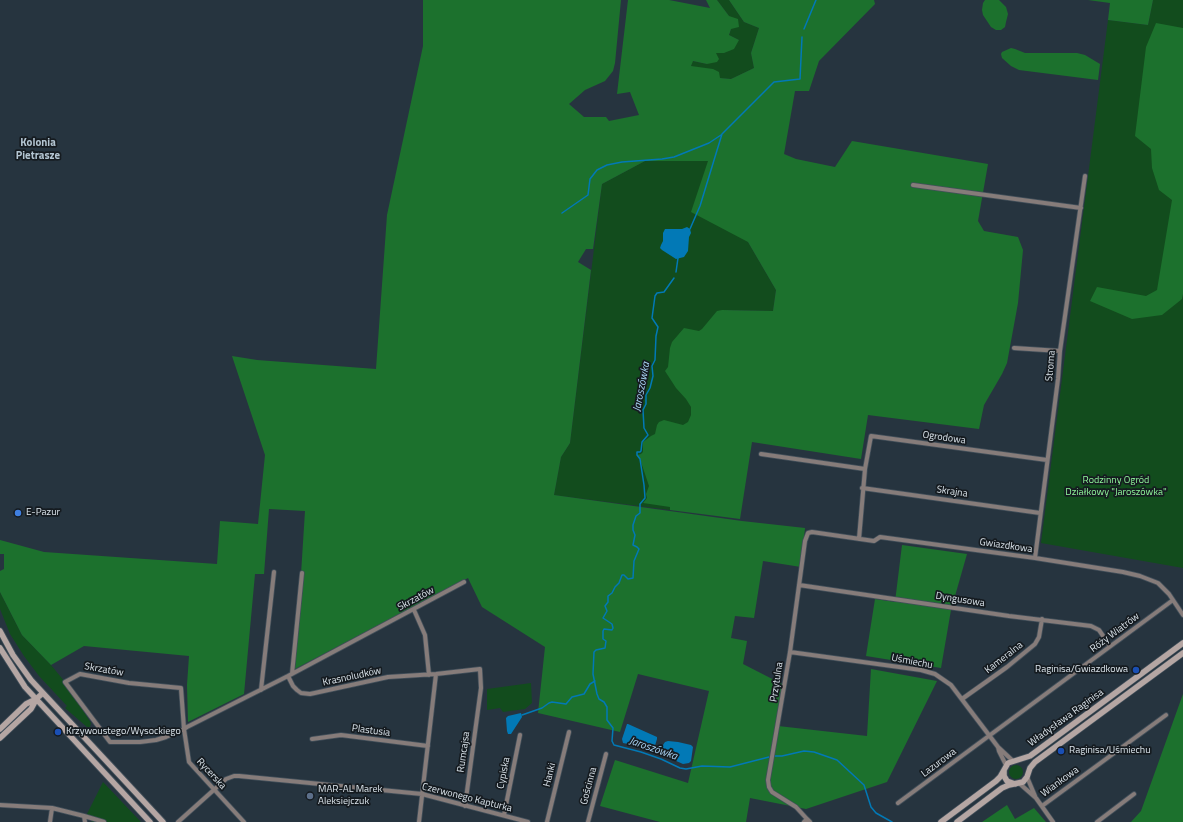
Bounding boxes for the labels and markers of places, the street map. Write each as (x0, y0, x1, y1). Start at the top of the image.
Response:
place label: E-Pazur (26, 507, 60, 519)
marker: E-Pazur (13, 508, 23, 518)
place label: Raginisa/Gwiazdkowa (1035, 664, 1128, 676)
marker: Raginisa/Gwiazdkowa (1131, 665, 1141, 675)
place label: Krzywoustego/Wysockiego (66, 726, 181, 738)
marker: Krzywoustego/Wysockiego (53, 727, 63, 737)
place label: Raginisa/Uśmiechu (1069, 745, 1151, 757)
marker: Raginisa/Uśmiechu (1056, 746, 1066, 756)
place label: MAR-AL Marek Aleksiejczuk (318, 784, 382, 808)
marker: MAR-AL Marek Aleksiejczuk (305, 791, 315, 801)

